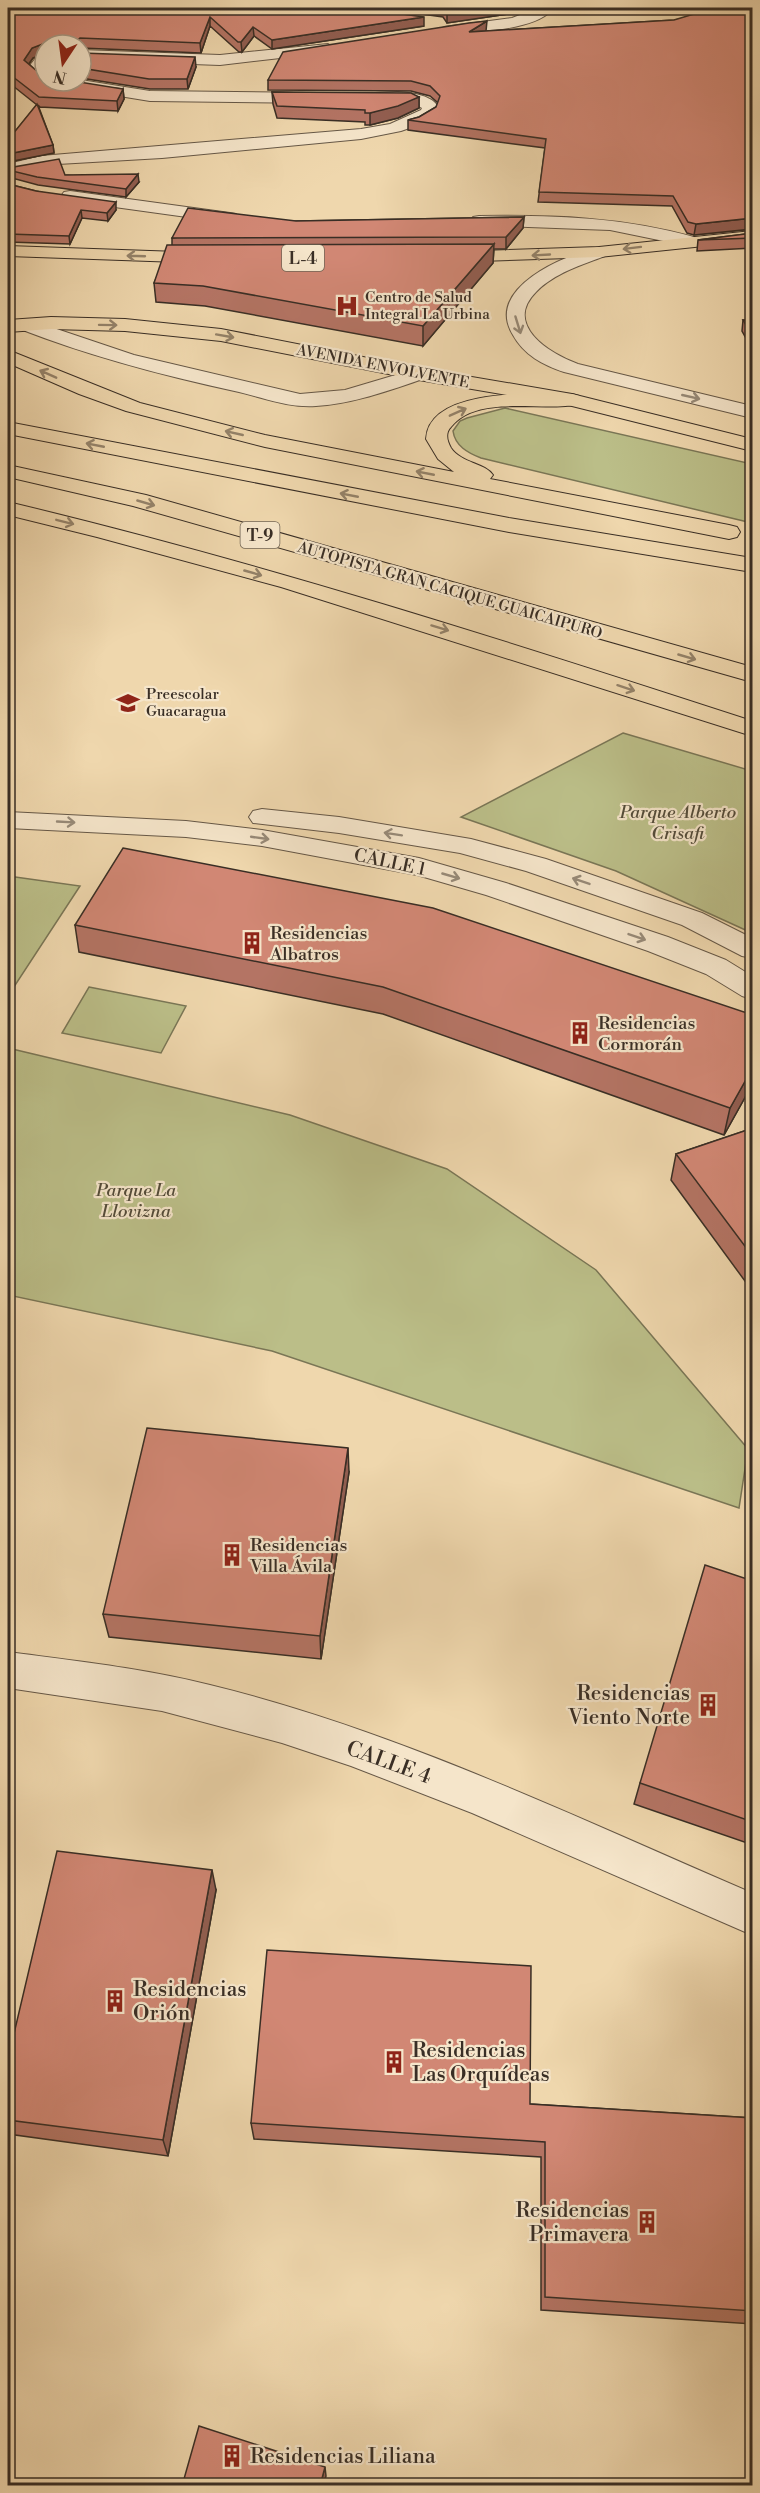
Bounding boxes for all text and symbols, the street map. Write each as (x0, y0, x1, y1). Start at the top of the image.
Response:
north arrow (33, 33, 93, 93)
text: N (51, 65, 68, 88)
one-way arrow (622, 243, 642, 254)
road number: L-4 (282, 245, 324, 271)
one-way arrow (531, 249, 551, 260)
one-way arrow (126, 250, 146, 261)
place label: Centro de Salud Integral La Urbina (365, 288, 490, 324)
hospital icon: Centro de Salud Integral La Urbina (334, 293, 360, 319)
one-way arrow (513, 315, 524, 334)
one-way arrow (97, 319, 117, 330)
one-way arrow (215, 331, 235, 342)
street label: AVENIDA ENVOLVENTE (294, 340, 471, 393)
one-way arrow (40, 368, 58, 379)
one-way arrow (681, 392, 700, 404)
one-way arrow (449, 406, 467, 417)
one-way arrow (224, 427, 243, 439)
one-way arrow (86, 439, 106, 450)
one-way arrow (415, 467, 435, 478)
one-way arrow (339, 489, 359, 500)
one-way arrow (136, 498, 155, 509)
one-way arrow (55, 517, 74, 529)
road number: T-9 (240, 522, 280, 548)
street label: AUTOPISTA GRAN CACIQUE GUAICAIPURO (294, 538, 605, 643)
one-way arrow (243, 568, 262, 579)
one-way arrow (430, 623, 449, 634)
one-way arrow (678, 652, 697, 664)
one-way arrow (616, 683, 635, 694)
place label: Preescolar Guacaragua (146, 685, 227, 721)
school or university icon: Preescolar Guacaragua (115, 690, 141, 716)
park label: Parque Alberto Crisafi (619, 801, 736, 845)
one-way arrow (55, 817, 75, 828)
one-way arrow (383, 828, 403, 839)
one-way arrow (250, 832, 270, 843)
street label: CALLE 1 (352, 844, 428, 881)
one-way arrow (441, 871, 460, 882)
one-way arrow (573, 874, 591, 885)
place label: Residencias Albatros (269, 922, 367, 966)
building icon: Residencias Albatros (239, 930, 265, 956)
one-way arrow (627, 932, 646, 943)
place label: Residencias Cormorán (598, 1012, 695, 1056)
building icon: Residencias Cormorán (567, 1020, 593, 1046)
park label: Parque La Llovizna (95, 1179, 177, 1223)
place label: Residencias Villa Ávila (249, 1534, 347, 1578)
building icon: Residencias Villa Ávila (219, 1542, 245, 1568)
place label: Residencias Viento Norte (567, 1681, 690, 1731)
building icon: Residencias Viento Norte (695, 1692, 721, 1718)
street label: CALLE 4 (343, 1736, 435, 1790)
place label: Residencias Orión (133, 1977, 246, 2027)
building icon: Residencias Orión (102, 1988, 128, 2014)
place label: Residencias Las Orquídeas (412, 2038, 550, 2088)
building icon: Residencias Las Orquídeas (381, 2049, 407, 2075)
place label: Residencias Primavera (516, 2198, 629, 2248)
building icon: Residencias Primavera (634, 2209, 660, 2235)
building icon: Residencias Liliana (219, 2443, 245, 2469)
place label: Residencias Liliana (250, 2444, 436, 2470)

